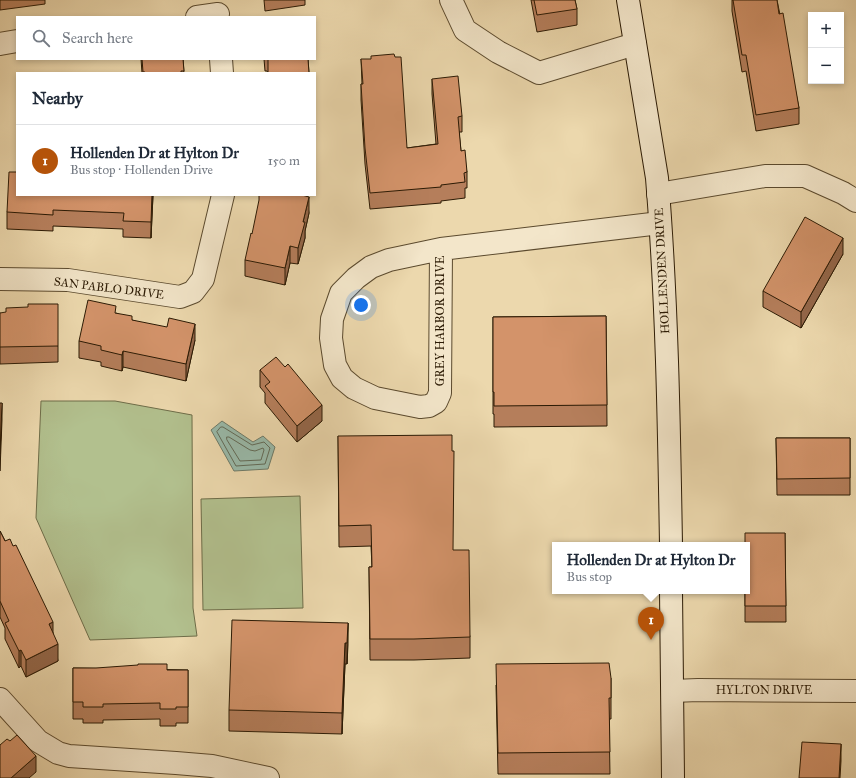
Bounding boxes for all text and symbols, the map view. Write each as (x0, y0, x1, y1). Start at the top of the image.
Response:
map controls (808, 12, 844, 84)
button: + (808, 12, 844, 48)
search box (16, 16, 316, 60)
icon: search (30, 27, 52, 49)
text: Search here (62, 29, 133, 47)
button: − (808, 48, 844, 84)
text: Nearby (32, 88, 83, 109)
text: Hollenden Dr at Hylton Dr (70, 144, 239, 162)
text: 1 (42, 153, 48, 169)
text: 150 m (268, 153, 300, 169)
text: Bus stop · Hollenden Drive (70, 162, 213, 178)
street label: HOLLENDEN DRIVE (652, 207, 672, 334)
street label: GREY HARBOR DRIVE (433, 255, 447, 386)
street label: SAN PABLO DRIVE (53, 274, 165, 302)
your location (351, 295, 371, 315)
popup (552, 542, 750, 594)
text: Hollenden Dr at Hylton Dr (567, 551, 735, 569)
text: Bus stop (567, 569, 612, 585)
pin: 1 (638, 607, 664, 640)
street label: HYLTON DRIVE (716, 683, 813, 697)

